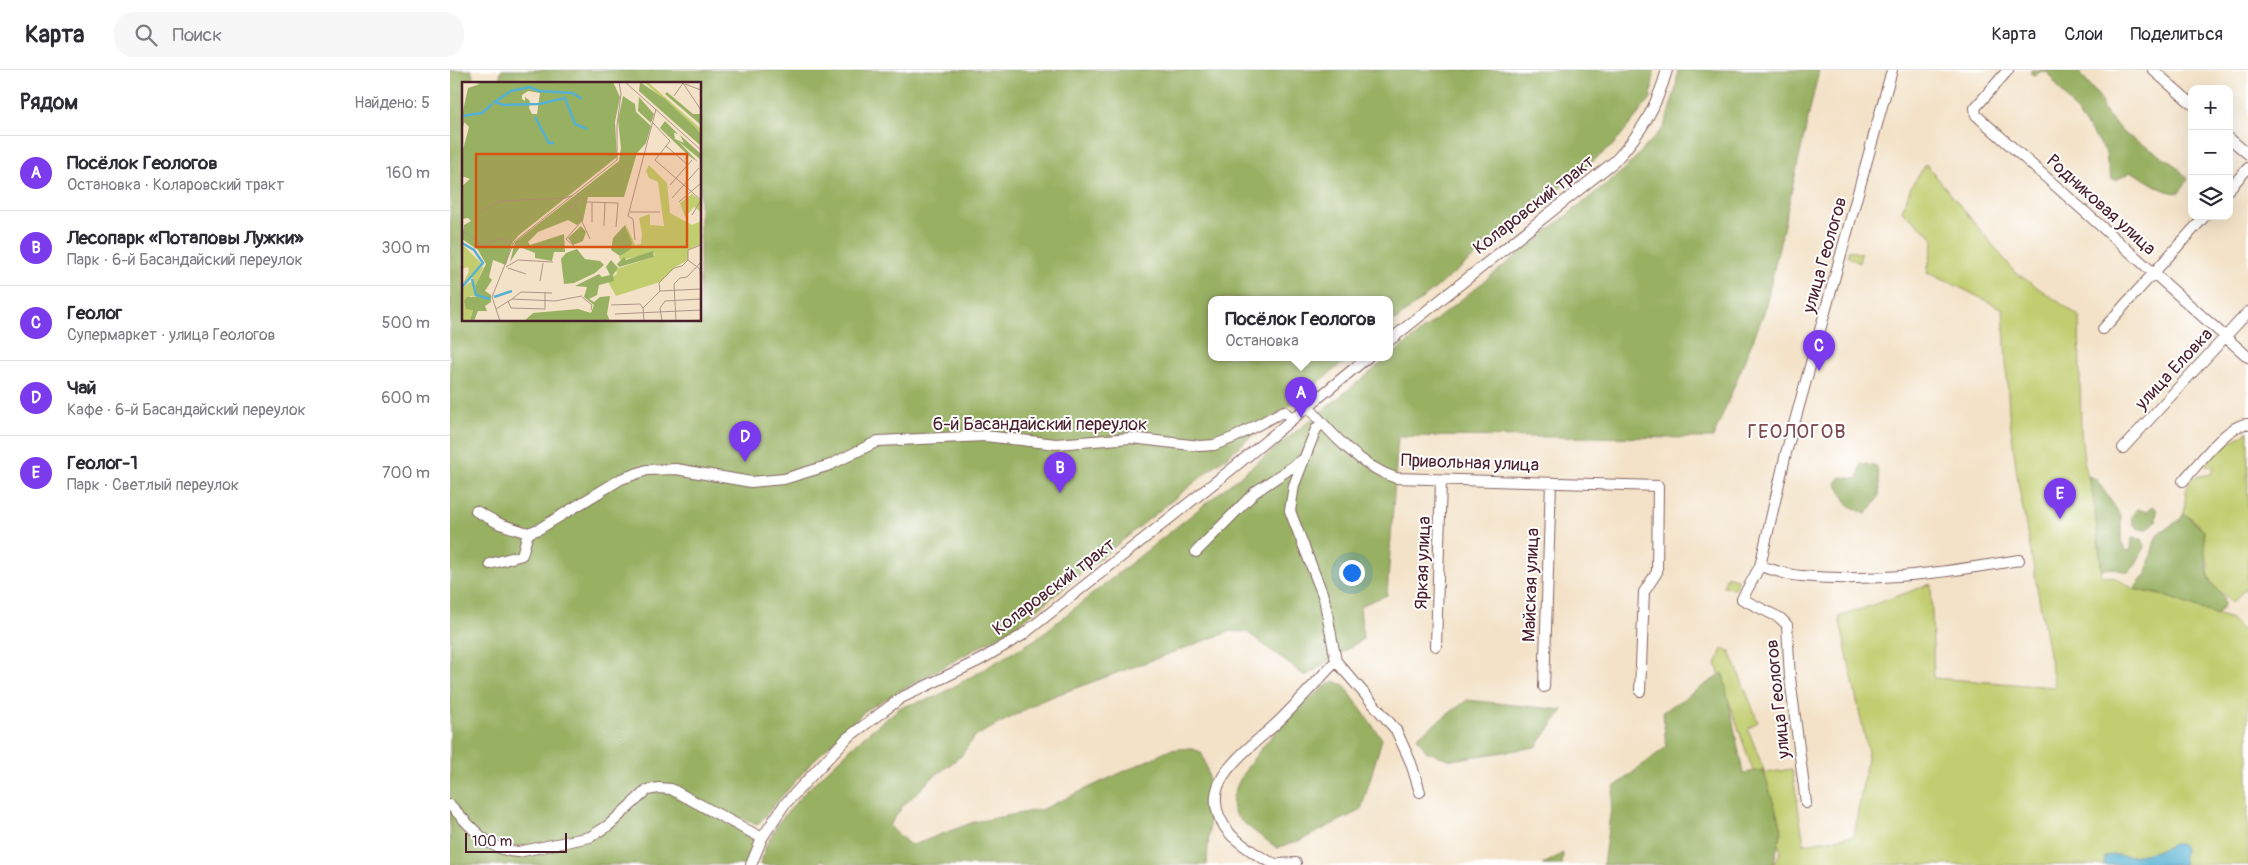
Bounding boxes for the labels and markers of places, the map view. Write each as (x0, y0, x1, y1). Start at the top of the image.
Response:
pin: C (1803, 330, 1835, 371)
pin: A (1285, 377, 1317, 418)
pin: D (729, 421, 761, 462)
pin: B (1044, 452, 1076, 493)
pin: E (2044, 478, 2076, 519)

